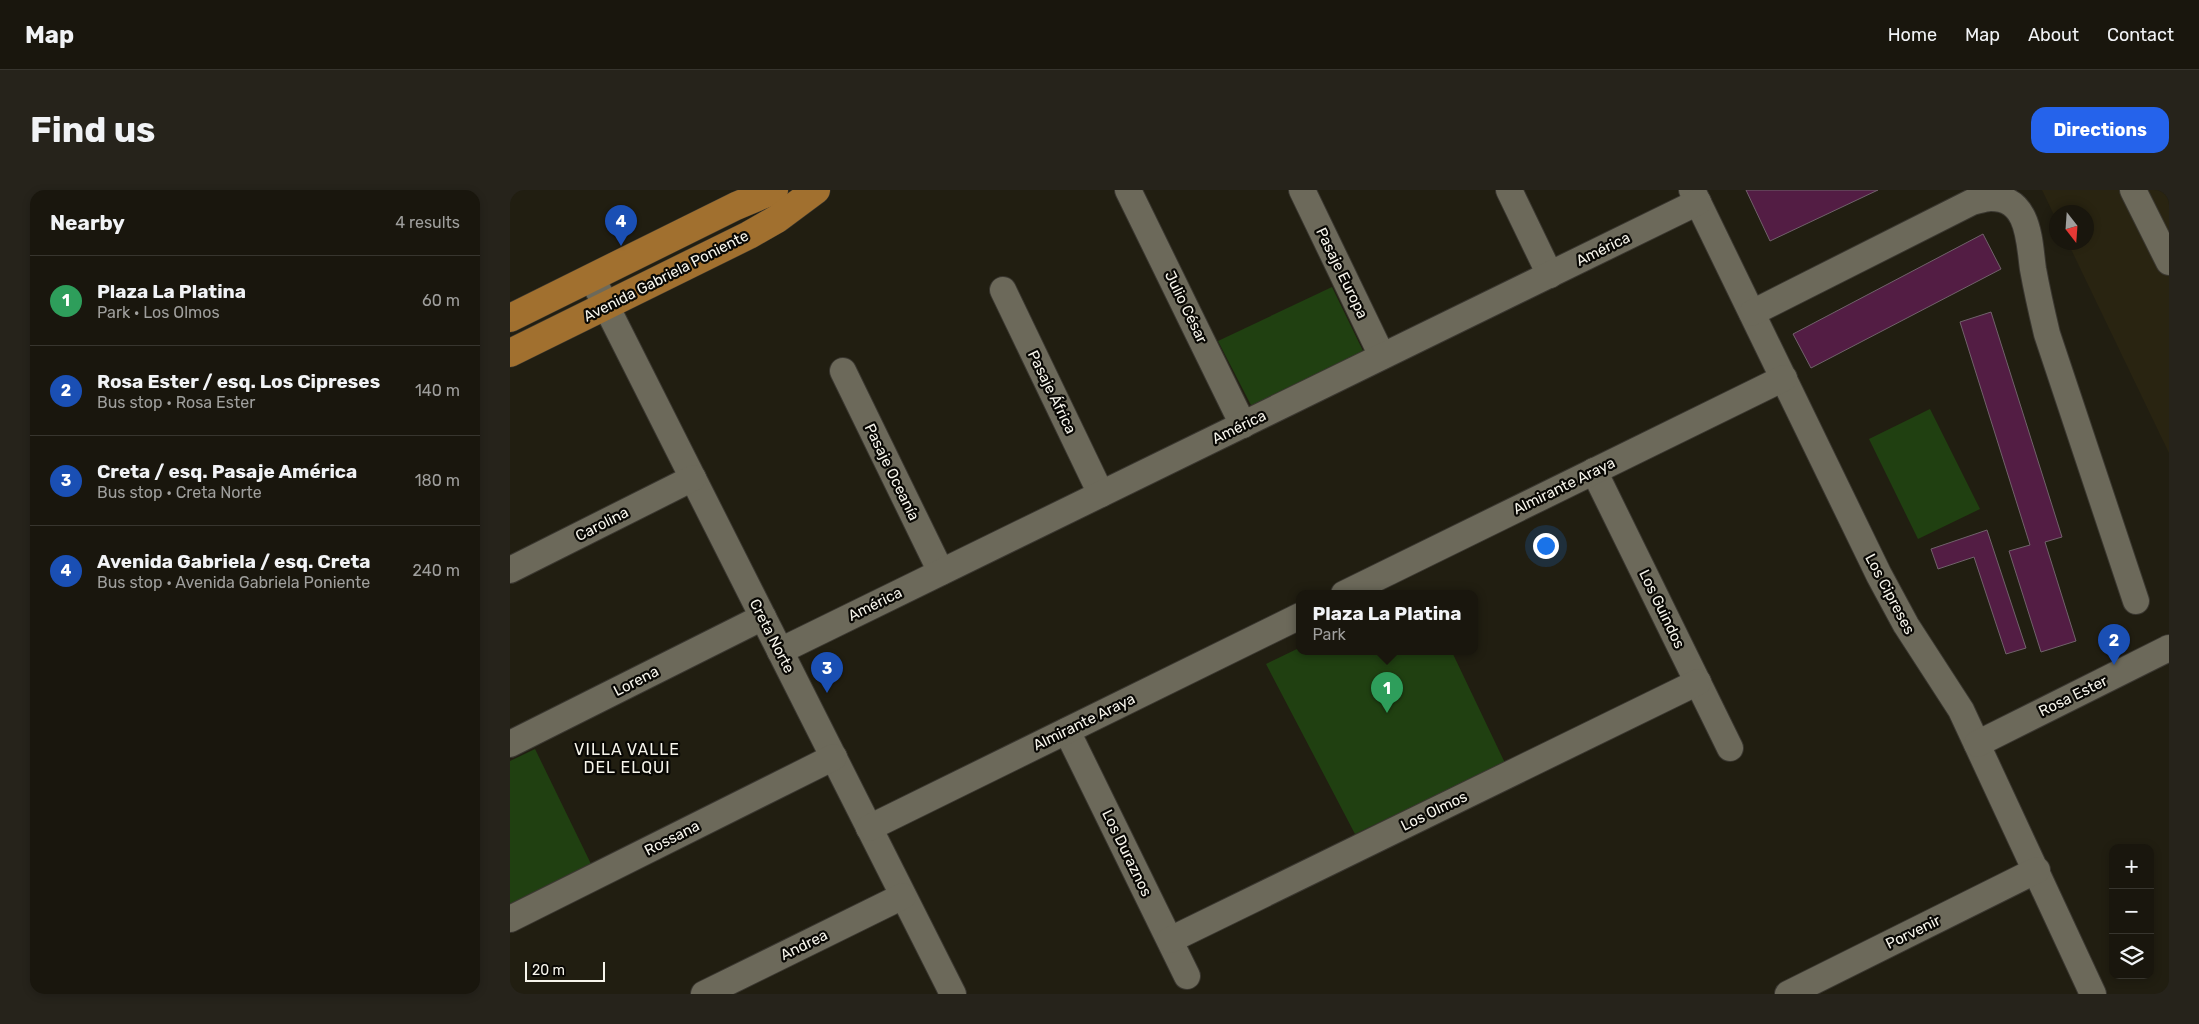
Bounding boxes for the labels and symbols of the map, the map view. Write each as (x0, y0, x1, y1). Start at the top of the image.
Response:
pin: 4 (605, 205, 637, 246)
north arrow (2049, 205, 2094, 250)
street label: Pasaje Europa (1312, 224, 1372, 322)
street label: Avenida Gabriela Poniente (580, 226, 752, 326)
street label: América (1573, 228, 1633, 270)
street label: Julio César (1161, 268, 1211, 346)
street label: Pasaje África (1024, 347, 1080, 437)
street label: América (1209, 406, 1269, 448)
street label: Pasaje Oceanía (861, 420, 923, 524)
street label: Almirante Araya (1510, 454, 1618, 518)
street label: Carolina (572, 503, 632, 545)
your location (1533, 533, 1559, 559)
street label: Los Cipreses (1861, 551, 1919, 638)
street label: Los Guindos (1635, 567, 1689, 652)
street label: América (845, 583, 905, 625)
street label: Creta Norte (746, 596, 798, 676)
pin: 2 (2098, 624, 2130, 665)
pin: 3 (811, 652, 843, 693)
street label: Lorena (610, 662, 662, 700)
street label: Rosa Ester (2036, 671, 2111, 720)
pin: 1 (1371, 672, 1403, 713)
street label: Almirante Araya (1030, 690, 1138, 754)
district label: VILLA VALLE DEL ELQUI (574, 740, 680, 777)
street label: Los Olmos (1398, 787, 1470, 835)
street label: Los Duraznos (1098, 807, 1156, 900)
street label: Rossana (641, 817, 703, 859)
street label: Porvenir (1883, 911, 1944, 953)
street label: Andrea (777, 926, 831, 964)
scale bar (525, 959, 605, 982)

